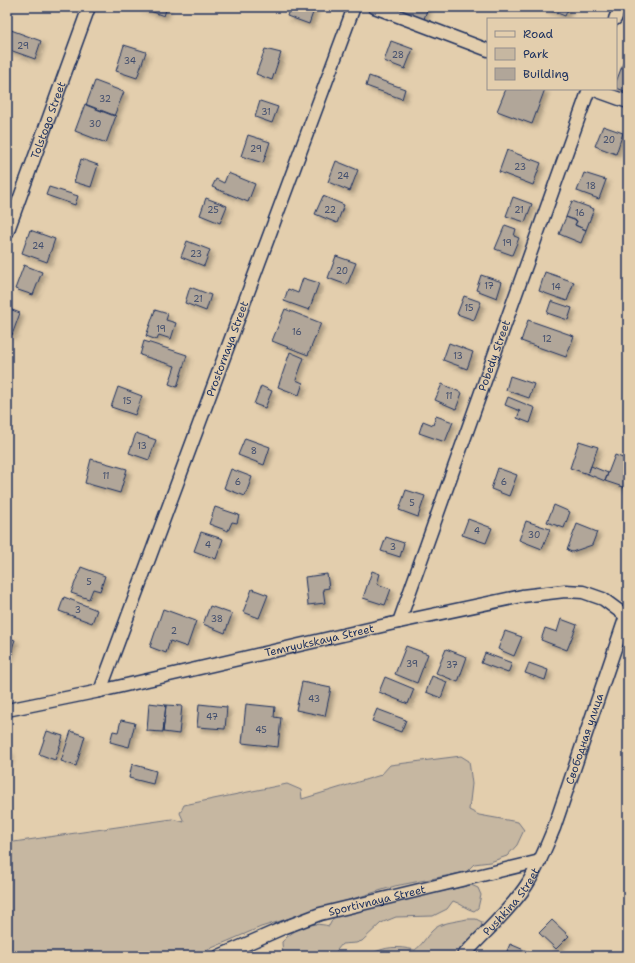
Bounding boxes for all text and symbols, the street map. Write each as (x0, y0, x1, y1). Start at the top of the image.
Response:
legend (487, 18, 617, 90)
text: Road (523, 26, 554, 42)
house number: 29 (17, 40, 29, 52)
text: Park (523, 46, 549, 62)
house number: 28 (392, 49, 404, 61)
house number: 34 (124, 55, 136, 67)
text: Building (523, 66, 569, 82)
street label: Tolstogo Street (27, 79, 69, 161)
house number: 32 (99, 93, 111, 105)
house number: 31 (261, 106, 271, 118)
house number: 30 (89, 118, 101, 130)
house number: 20 (603, 134, 615, 146)
house number: 29 (250, 143, 262, 155)
house number: 23 (514, 161, 526, 173)
house number: 24 (337, 170, 349, 182)
house number: 18 (586, 180, 596, 192)
house number: 25 (207, 204, 219, 216)
house number: 22 (324, 204, 336, 216)
house number: 21 (514, 204, 524, 216)
house number: 16 (575, 207, 585, 219)
house number: 19 (502, 237, 512, 249)
house number: 24 (32, 240, 44, 252)
house number: 23 (190, 248, 202, 260)
house number: 20 (336, 265, 348, 277)
house number: 17 (484, 280, 494, 292)
house number: 14 (551, 281, 561, 293)
house number: 21 (193, 293, 203, 305)
street label: Prostornaya Street (202, 299, 252, 399)
house number: 15 (464, 302, 474, 314)
street label: Pobedy Street (474, 318, 514, 393)
house number: 19 (156, 323, 166, 335)
house number: 16 (292, 326, 302, 338)
house number: 12 (542, 333, 552, 345)
house number: 13 (453, 350, 463, 362)
house number: 11 (445, 390, 453, 402)
house number: 15 (122, 395, 132, 407)
house number: 13 (137, 440, 147, 452)
house number: 8 (251, 445, 257, 457)
house number: 11 (102, 470, 110, 482)
house number: 6 (235, 476, 241, 488)
house number: 6 (501, 476, 507, 488)
house number: 5 (409, 497, 415, 509)
house number: 4 (474, 525, 480, 537)
house number: 30 (528, 529, 540, 541)
house number: 4 (205, 539, 211, 551)
house number: 3 (390, 541, 396, 553)
house number: 5 (86, 576, 92, 588)
house number: 3 (75, 604, 81, 616)
house number: 38 (211, 613, 223, 625)
street label: Temryukskaya Street (263, 620, 376, 660)
house number: 2 (171, 625, 177, 637)
house number: 39 (406, 658, 418, 670)
house number: 37 (446, 659, 458, 671)
street label: Свободная улица (562, 691, 607, 786)
house number: 43 (308, 693, 320, 705)
house number: 47 (206, 711, 218, 723)
house number: 45 (255, 724, 267, 736)
street label: Pushkina Street (479, 865, 543, 939)
street label: Sportivnaya Street (327, 881, 427, 919)

